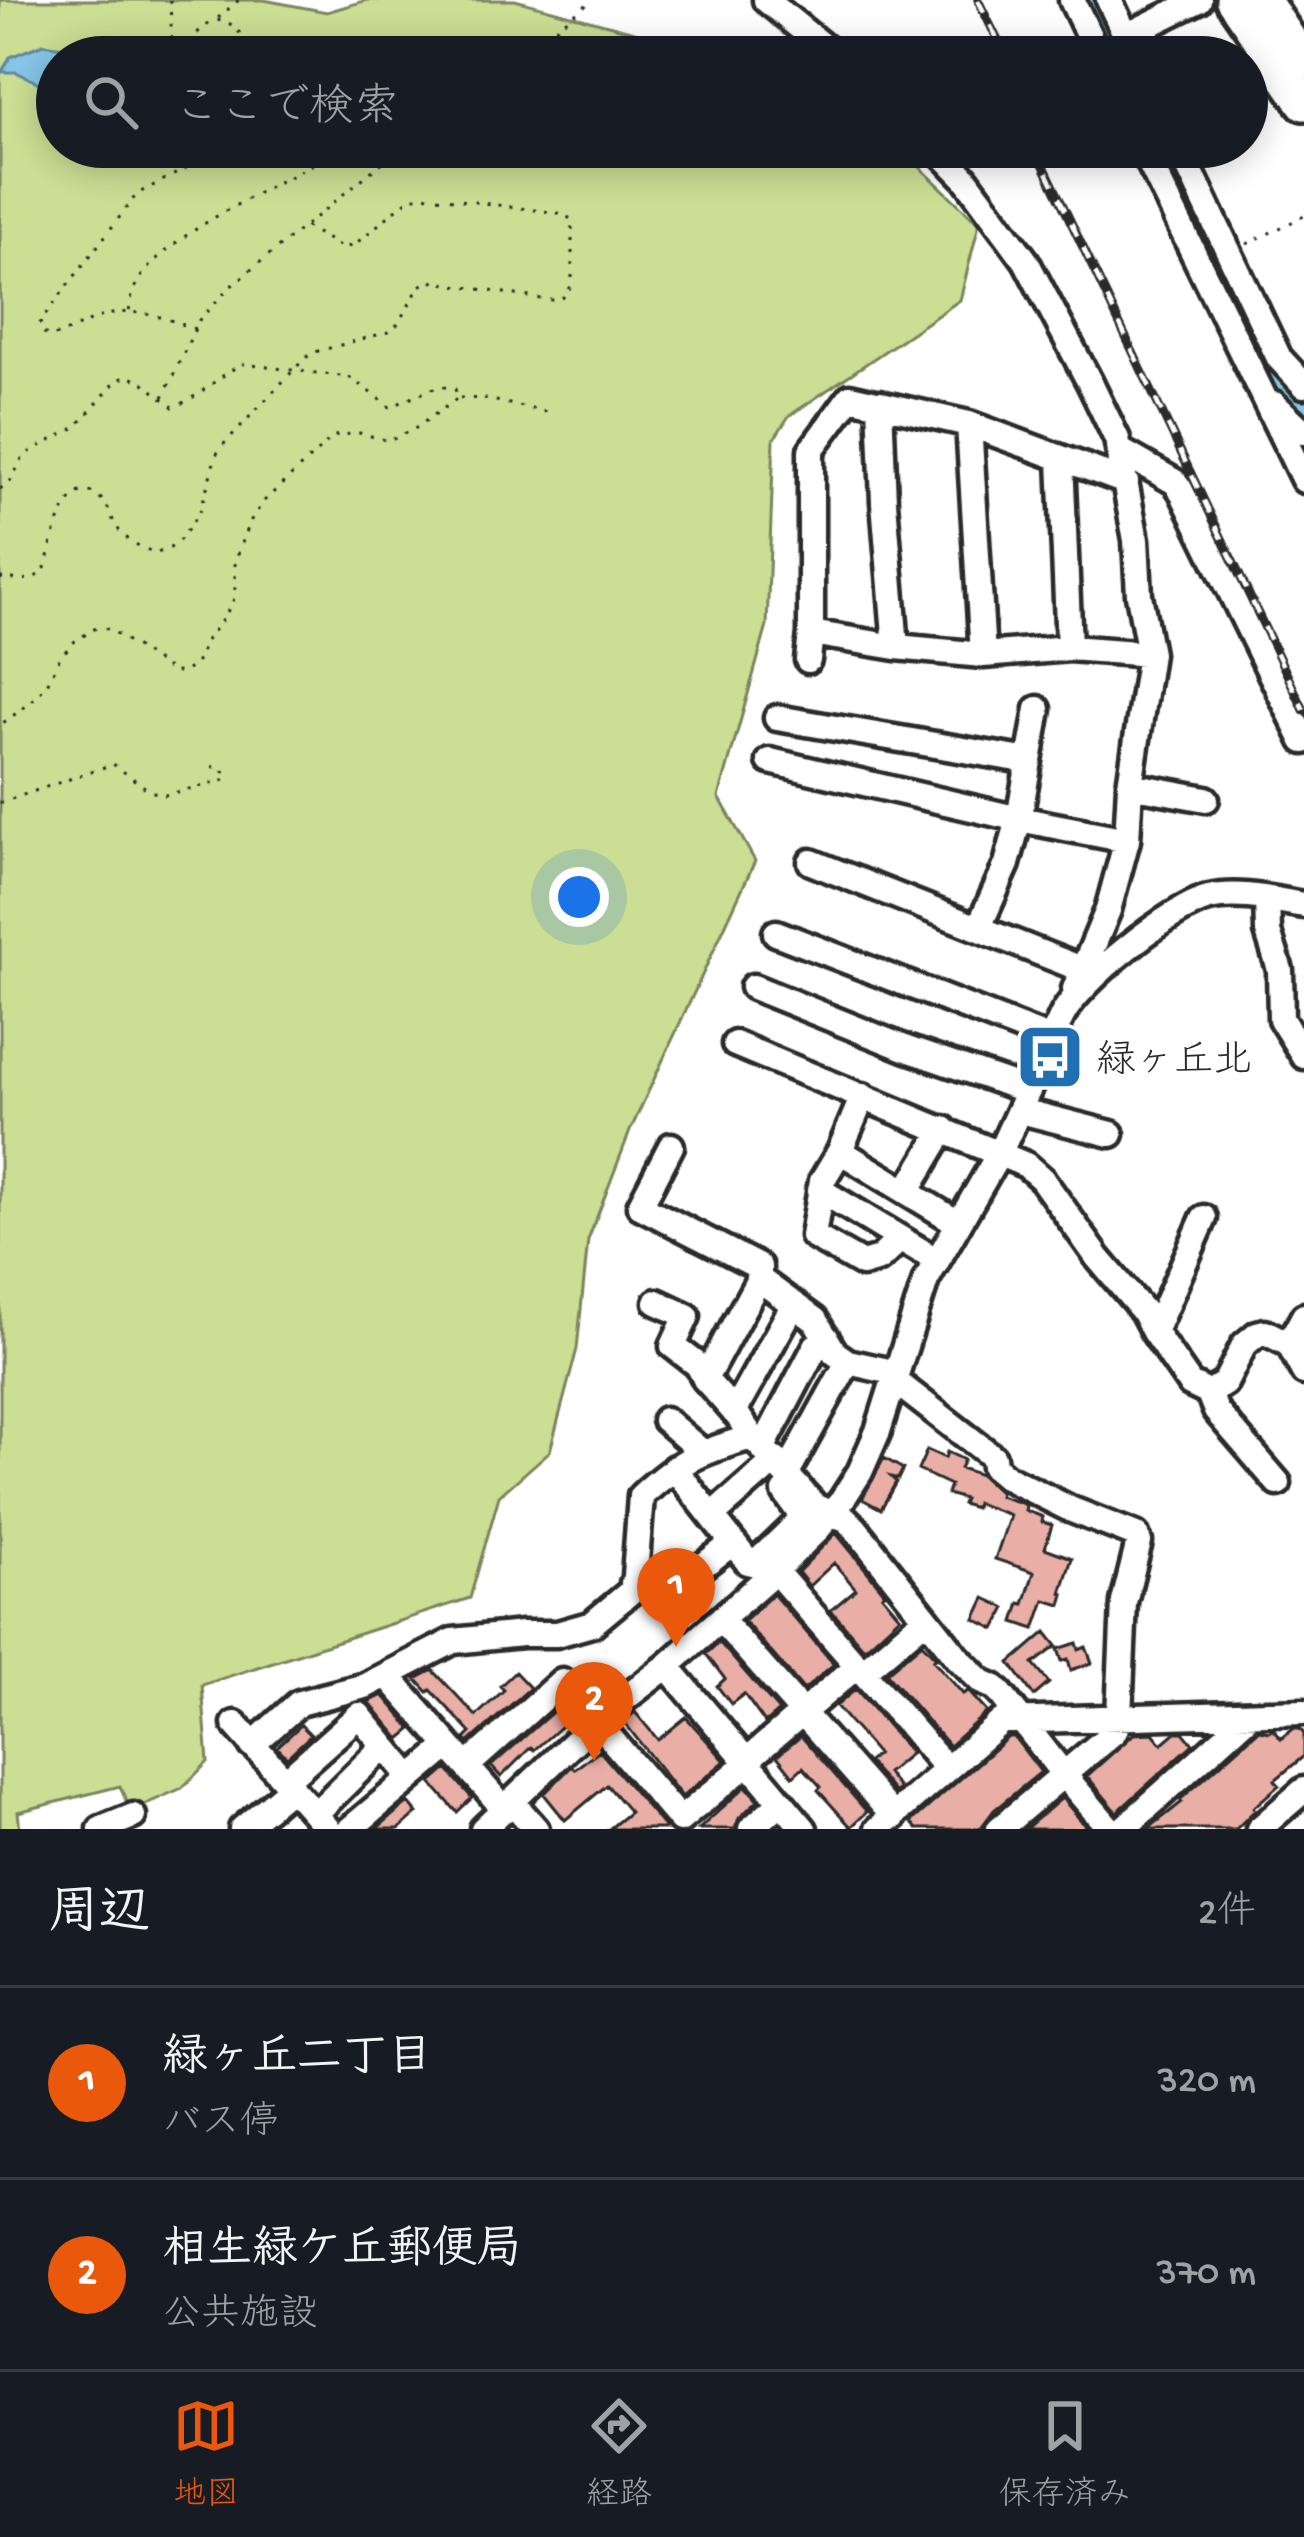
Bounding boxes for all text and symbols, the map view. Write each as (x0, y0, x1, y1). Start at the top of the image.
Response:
search box (36, 36, 1268, 168)
icon: search (78, 69, 144, 135)
text: ここで検索 (174, 84, 399, 137)
your location (549, 867, 609, 927)
bus stop icon: 緑ヶ丘北 (1015, 1022, 1085, 1092)
place label: 緑ヶ丘北 (1096, 1039, 1252, 1087)
pin: 1 (637, 1548, 715, 1647)
pin: 2 (555, 1662, 633, 1761)
text: 周辺 (48, 1887, 150, 1947)
text: 2件 (1198, 1892, 1256, 1938)
text: 緑ヶ丘二丁目 (162, 2034, 432, 2087)
text: 1 (79, 2060, 95, 2106)
text: 320 m (1158, 2060, 1256, 2106)
text: バス停 (162, 2102, 279, 2148)
text: 相生緑ケ丘郵便局 (162, 2226, 522, 2279)
text: 2 (77, 2252, 97, 2298)
text: 370 m (1156, 2252, 1256, 2298)
text: 公共施設 (162, 2294, 318, 2340)
tab: 地図 (173, 2393, 239, 2516)
tab: 経路 (586, 2393, 652, 2516)
tab: 保存済み (999, 2393, 1131, 2516)

